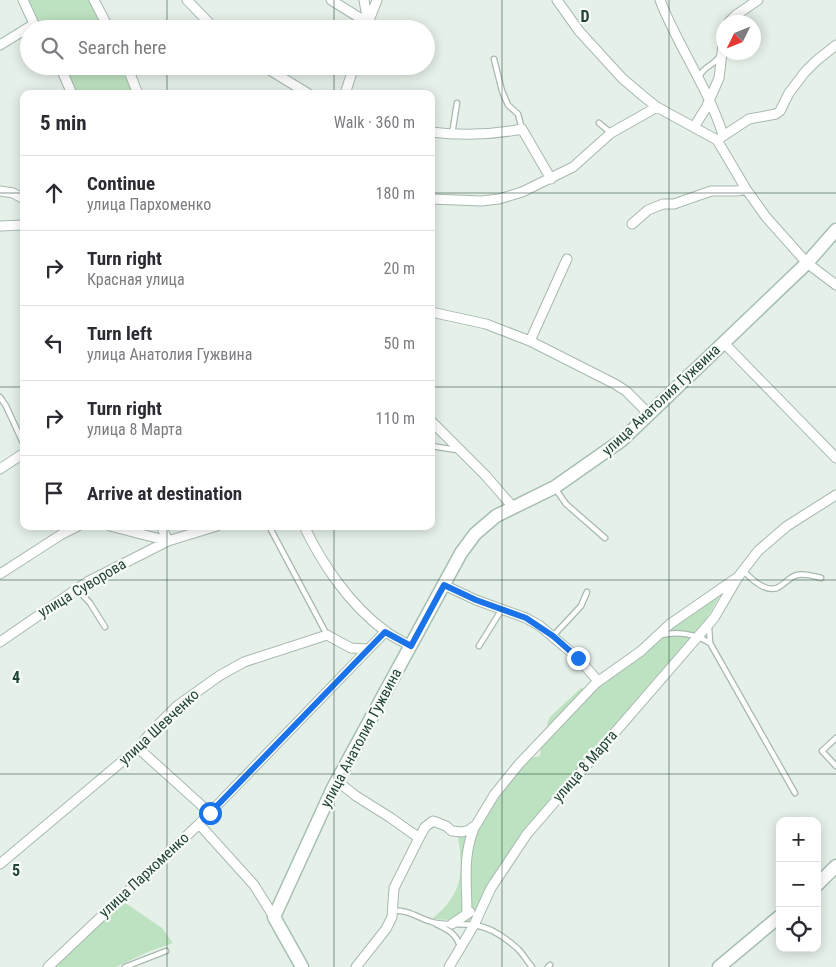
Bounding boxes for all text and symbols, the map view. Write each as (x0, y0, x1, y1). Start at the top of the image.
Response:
text: D (580, 7, 590, 26)
north arrow (716, 15, 761, 60)
search box (20, 20, 435, 75)
icon: search (38, 34, 66, 62)
text: Search here (78, 36, 166, 59)
text: 5 min (40, 111, 87, 135)
text: Walk · 360 m (334, 113, 415, 132)
text: Continue (87, 172, 155, 195)
icon: ahead (40, 179, 68, 207)
text: 180 m (376, 184, 415, 203)
text: улица Пархоменко (87, 195, 211, 214)
text: Turn right (87, 247, 162, 270)
icon: right (40, 254, 68, 282)
text: 20 m (383, 259, 415, 278)
text: Красная улица (87, 270, 185, 289)
text: Turn left (87, 322, 152, 345)
icon: left (40, 329, 68, 357)
text: 50 m (383, 334, 415, 353)
street label: улица Анатолия Гужвина (598, 341, 724, 459)
text: улица Анатолия Гужвина (87, 345, 252, 364)
text: Turn right (87, 397, 162, 420)
icon: right (40, 404, 68, 432)
text: 110 m (376, 409, 415, 428)
text: улица 8 Марта (87, 420, 182, 439)
icon: arrive (40, 479, 68, 507)
text: Arrive at destination (87, 482, 242, 505)
street label: улица Суворова (35, 555, 129, 621)
route end (567, 647, 590, 670)
street label: улица Анатолия Гужвина (317, 665, 405, 811)
text: 4 (12, 668, 20, 687)
street label: улица Шевченко (115, 685, 203, 769)
street label: улица 8 Марта (549, 726, 621, 806)
route start (199, 802, 222, 825)
map controls (776, 817, 821, 952)
button: + (776, 817, 821, 862)
street label: улица Пархоменко (95, 829, 193, 921)
text: 5 (12, 861, 20, 880)
button: − (776, 862, 821, 907)
button: locate (776, 907, 821, 952)

